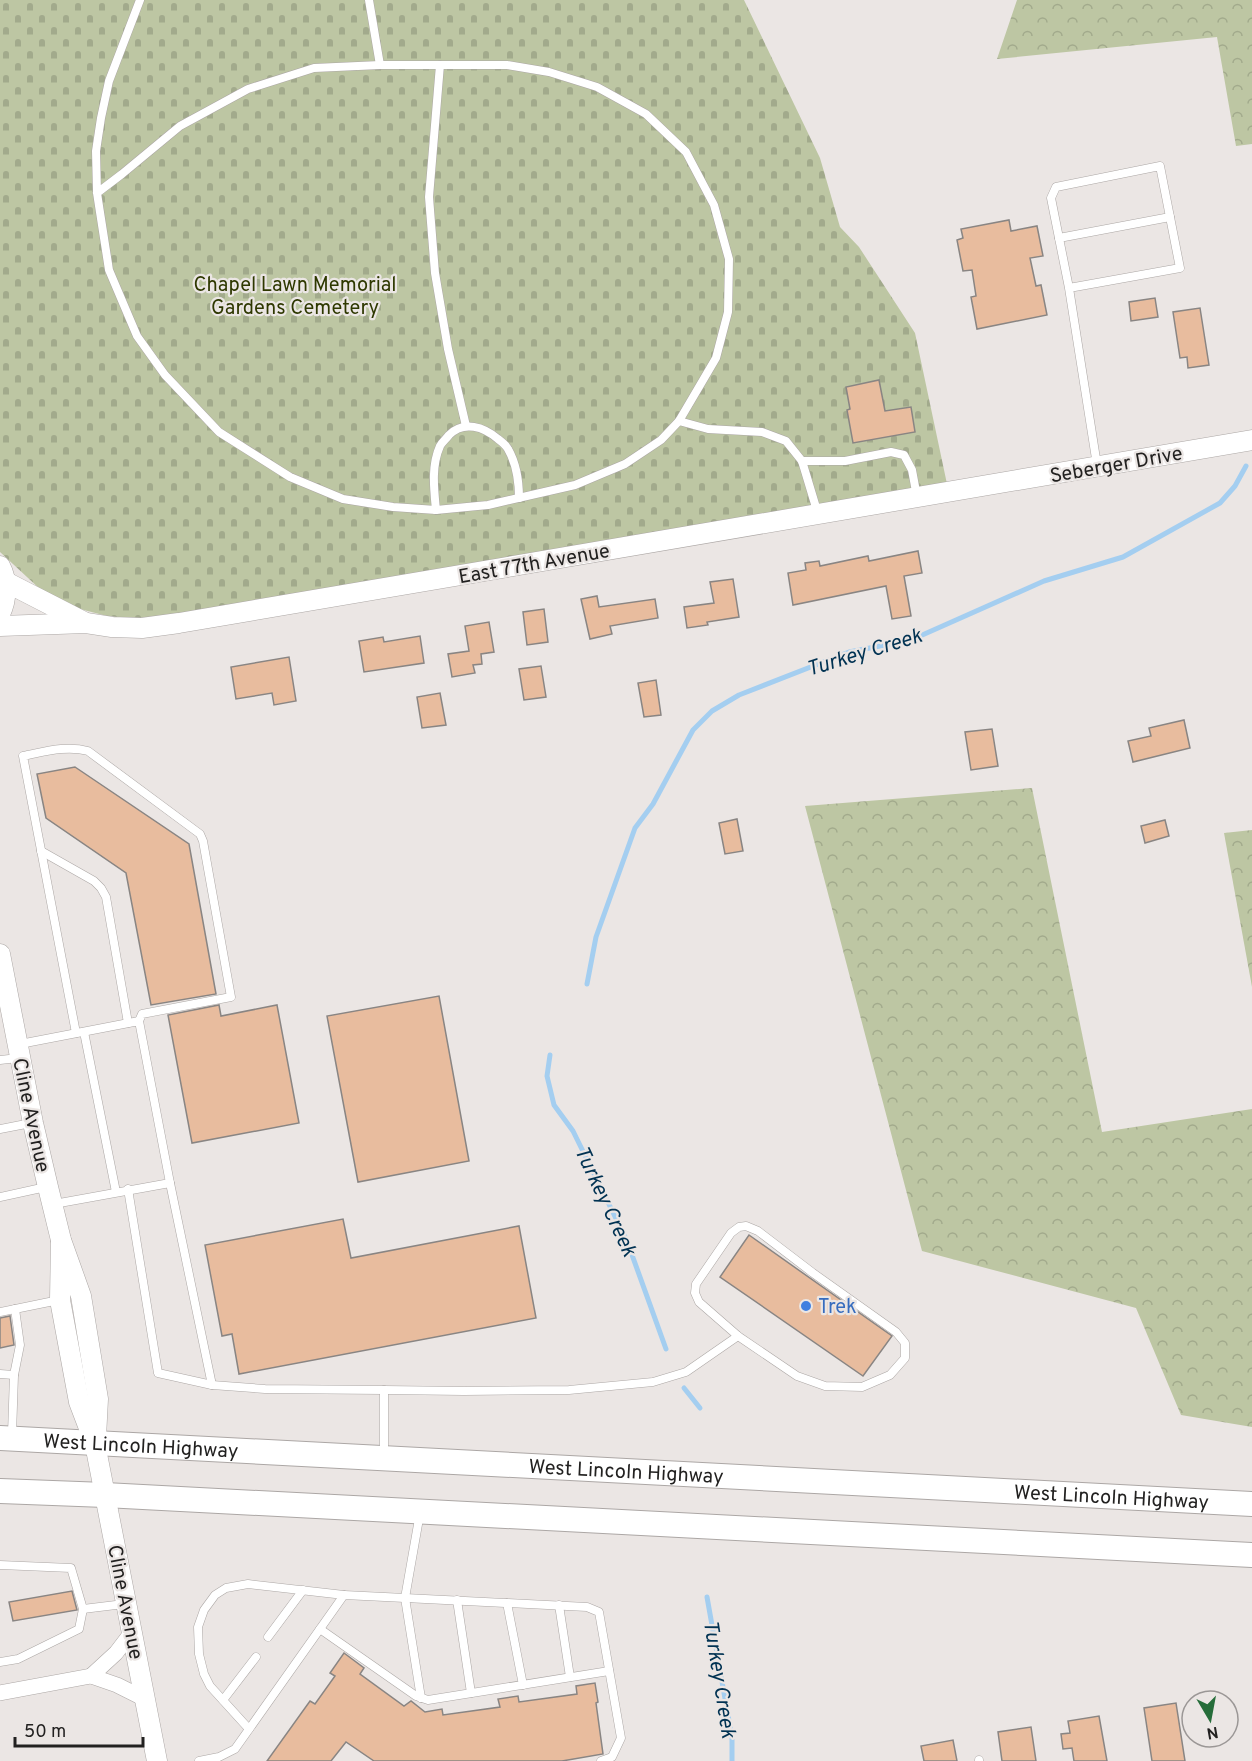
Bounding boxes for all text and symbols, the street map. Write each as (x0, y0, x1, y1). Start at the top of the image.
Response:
park label: Chapel Lawn Memorial Gardens Cemetery (193, 273, 397, 322)
street label: Seberger Drive (1048, 442, 1185, 490)
street label: East 77th Avenue (457, 539, 612, 591)
water label: Turkey Creek (804, 623, 926, 684)
street label: Cline Avenue (5, 1056, 55, 1175)
water label: Turkey Creek (567, 1142, 642, 1262)
place label: Trek (818, 1295, 857, 1321)
marker: Trek (799, 1299, 813, 1313)
street label: West Lincoln Highway (42, 1429, 239, 1466)
street label: West Lincoln Highway (528, 1455, 724, 1491)
street label: West Lincoln Highway (1013, 1480, 1210, 1517)
street label: Cline Avenue (100, 1543, 148, 1662)
water label: Turkey Creek (696, 1618, 741, 1741)
north arrow (1180, 1689, 1240, 1749)
scale bar (15, 1710, 142, 1748)
text: 50 m (24, 1721, 66, 1744)
text: N (1205, 1721, 1220, 1743)

